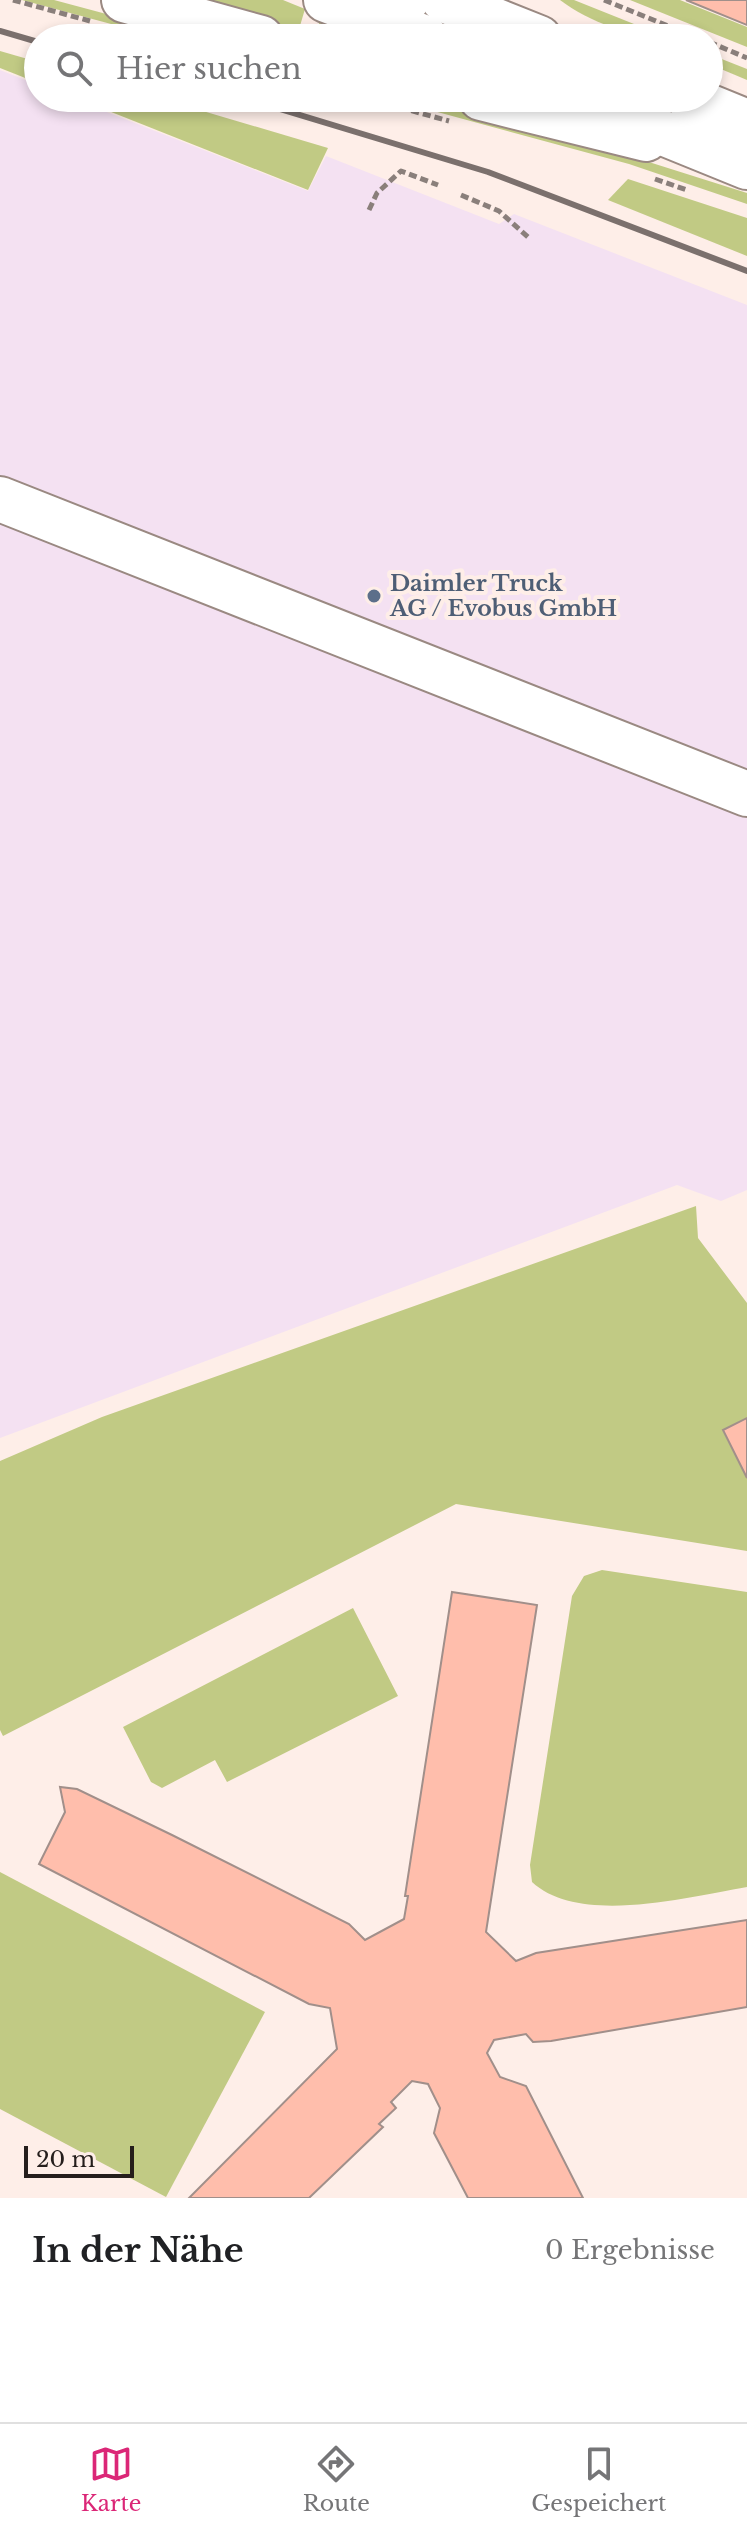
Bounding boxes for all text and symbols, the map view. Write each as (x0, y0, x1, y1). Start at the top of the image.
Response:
search box (24, 24, 723, 112)
icon: search (52, 46, 96, 90)
text: Hier suchen (116, 50, 302, 87)
place label: Daimler Truck AG / Evobus GmbH (389, 570, 617, 622)
marker: Daimler Truck AG / Evobus GmbH (365, 587, 383, 605)
scale bar (24, 2142, 134, 2178)
text: 20 m (36, 2146, 95, 2173)
text: In der Nähe (32, 2229, 244, 2271)
text: 0 Ergebnisse (545, 2234, 715, 2266)
tab: Karte (81, 2442, 141, 2517)
tab: Route (303, 2442, 370, 2517)
tab: Gespeichert (531, 2442, 666, 2517)

